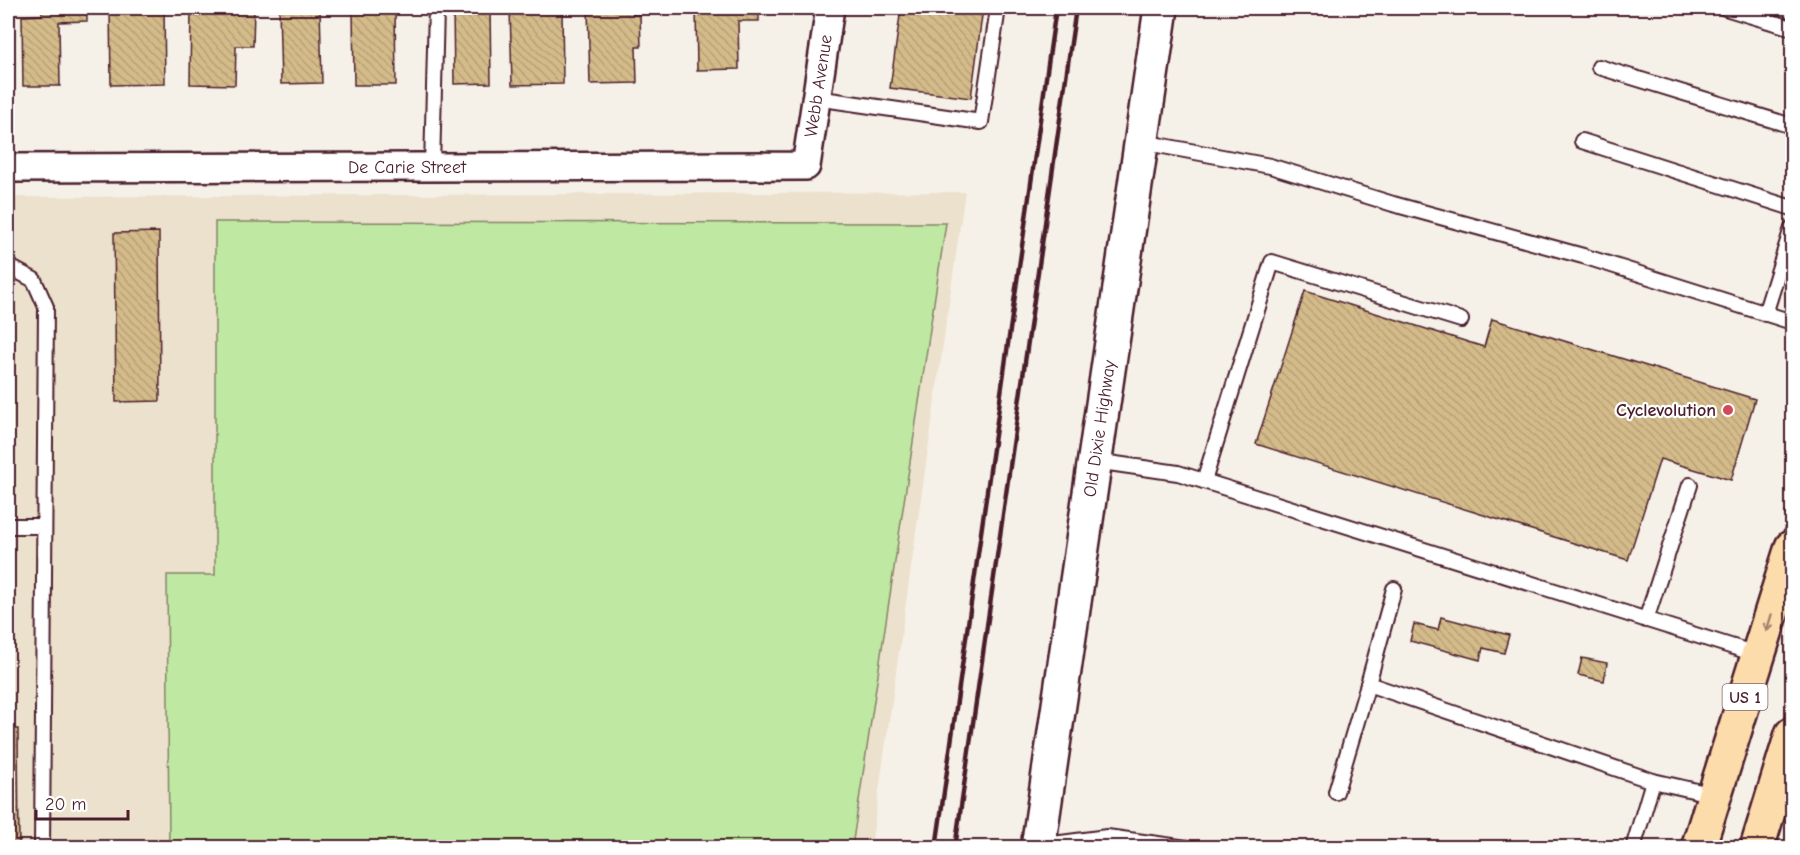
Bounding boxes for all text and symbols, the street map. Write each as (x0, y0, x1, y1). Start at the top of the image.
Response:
street label: Webb Avenue (800, 33, 837, 139)
street label: De Carie Street (348, 157, 467, 178)
street label: Old Dixie Highway (1080, 358, 1120, 498)
place label: Cyclevolution (1616, 400, 1716, 421)
marker: Cyclevolution (1721, 403, 1735, 417)
one-way arrow (1763, 613, 1774, 632)
road number: US 1 (1722, 684, 1768, 710)
scale bar (36, 783, 128, 821)
text: 20 m (45, 794, 86, 815)

